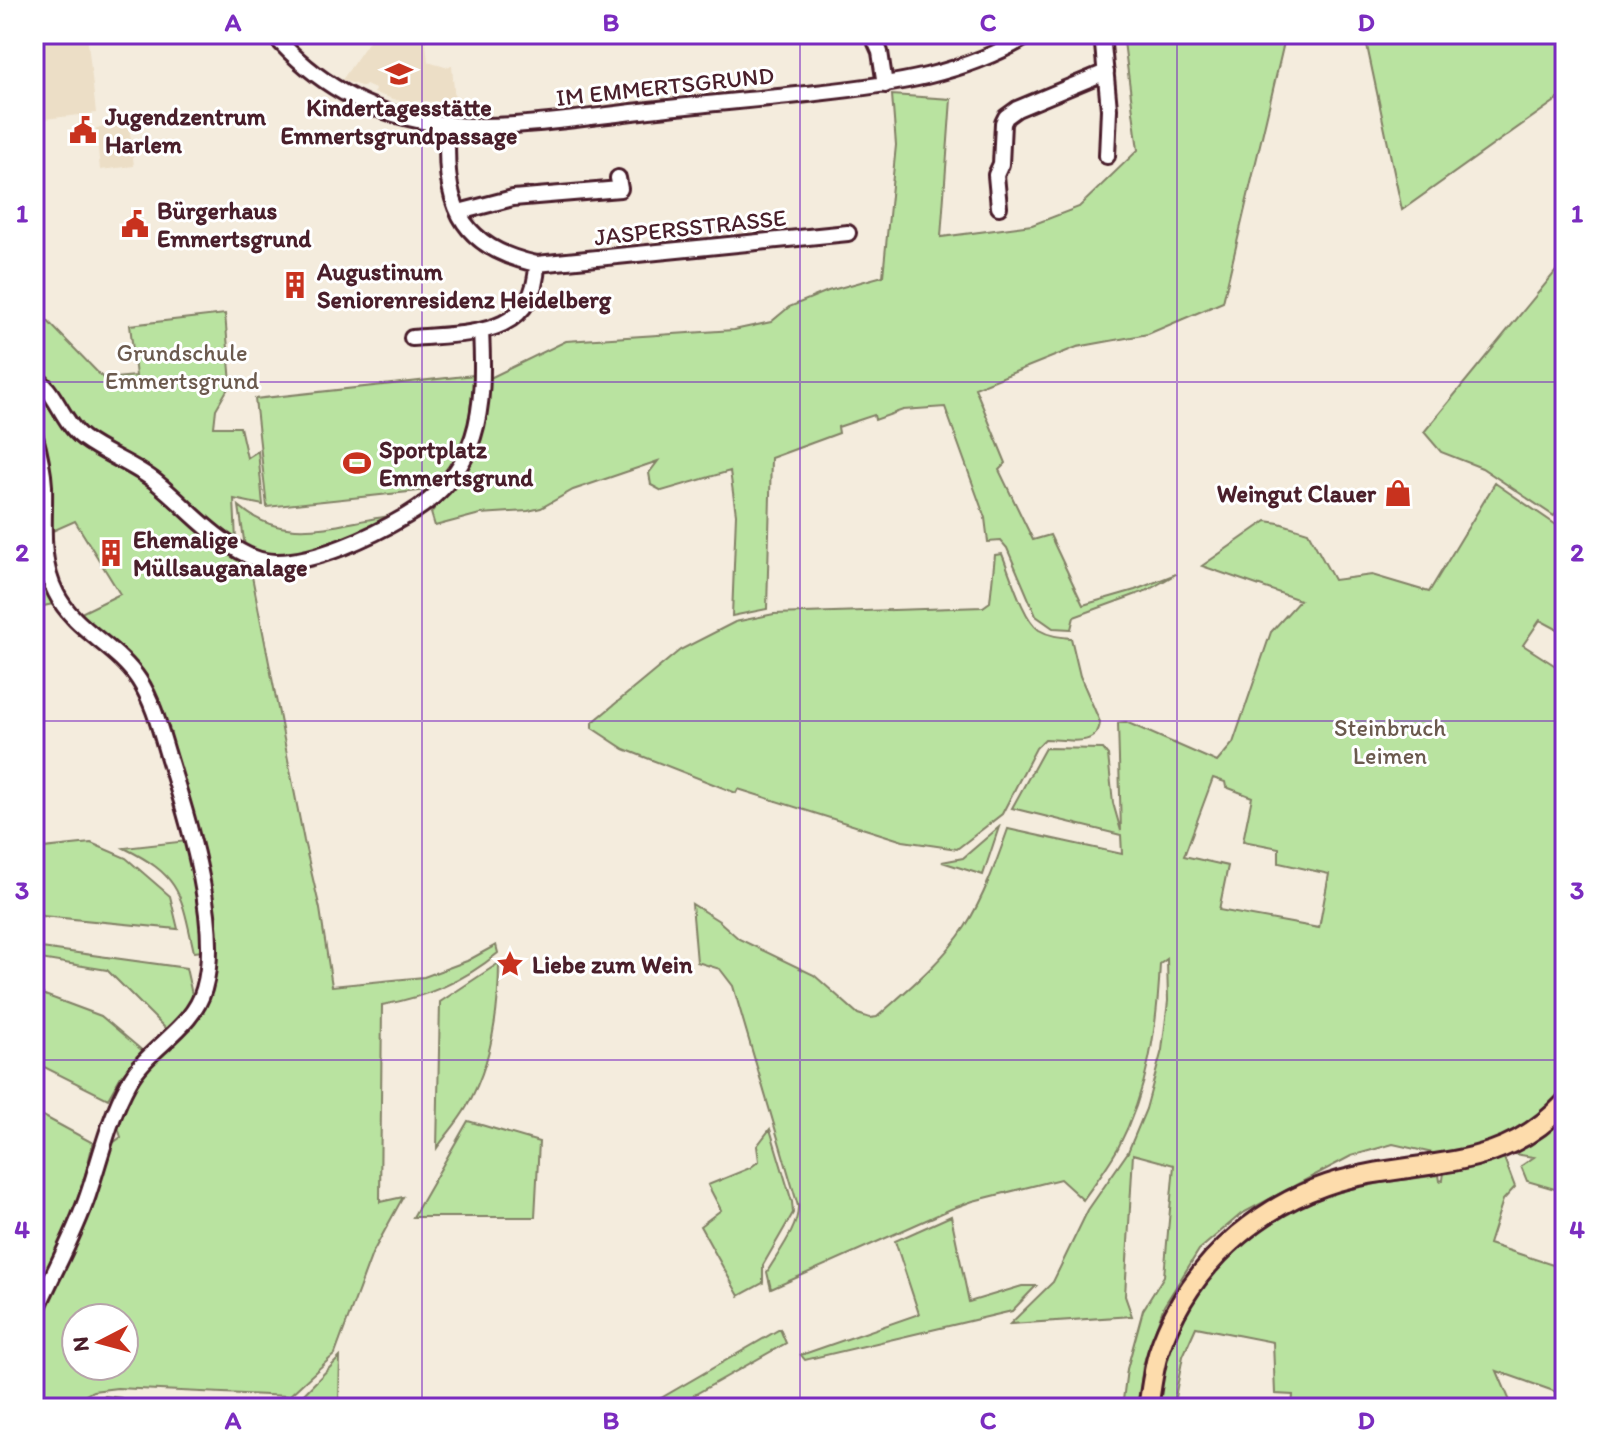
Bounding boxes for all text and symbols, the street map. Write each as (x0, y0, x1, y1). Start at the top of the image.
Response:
text: A (224, 6, 242, 38)
text: B (603, 6, 620, 38)
text: C (980, 6, 997, 38)
text: D (1357, 6, 1375, 38)
school or university icon: Kindertagesstätte Emmertsgrundpassage (384, 59, 414, 89)
street label: IM EMMERTSGRUND (555, 60, 775, 112)
place label: Kindertagesstätte Emmertsgrundpassage (280, 93, 518, 151)
place label: Jugendzentrum Harlem (104, 102, 267, 159)
public building icon: Jugendzentrum Harlem (68, 115, 98, 145)
place label: Bürgerhaus Emmertsgrund (157, 196, 312, 254)
text: 1 (16, 197, 28, 229)
text: 1 (1571, 197, 1583, 229)
street label: JASPERSSTRASSE (592, 202, 788, 252)
public building icon: Bürgerhaus Emmertsgrund (120, 209, 150, 239)
place label: Augustinum Seniorenresidenz Heidelberg (316, 257, 612, 315)
building icon: Augustinum Seniorenresidenz Heidelberg (280, 270, 310, 300)
park label: Grundschule Emmertsgrund (105, 338, 259, 395)
place label: Sportplatz Emmertsgrund (379, 435, 534, 493)
sports icon: Sportplatz Emmertsgrund (342, 448, 372, 478)
shop icon: Weingut Clauer (1383, 478, 1413, 508)
place label: Weingut Clauer (1217, 479, 1377, 509)
place label: Ehemalige Müllsauganalage (133, 525, 308, 583)
text: 2 (15, 536, 29, 568)
text: 2 (1570, 536, 1584, 568)
building icon: Ehemalige Müllsauganalage (96, 538, 126, 568)
park label: Steinbruch Leimen (1334, 713, 1446, 770)
text: 3 (15, 874, 29, 906)
text: 3 (1570, 874, 1584, 906)
place icon: Liebe zum Wein (495, 949, 525, 979)
place label: Liebe zum Wein (532, 950, 693, 979)
text: 4 (14, 1213, 30, 1245)
text: 4 (1569, 1213, 1585, 1245)
north arrow (60, 1302, 140, 1382)
text: N (66, 1335, 95, 1353)
text: A (224, 1404, 242, 1436)
text: B (603, 1404, 620, 1436)
text: C (980, 1404, 997, 1436)
text: D (1357, 1404, 1375, 1436)

